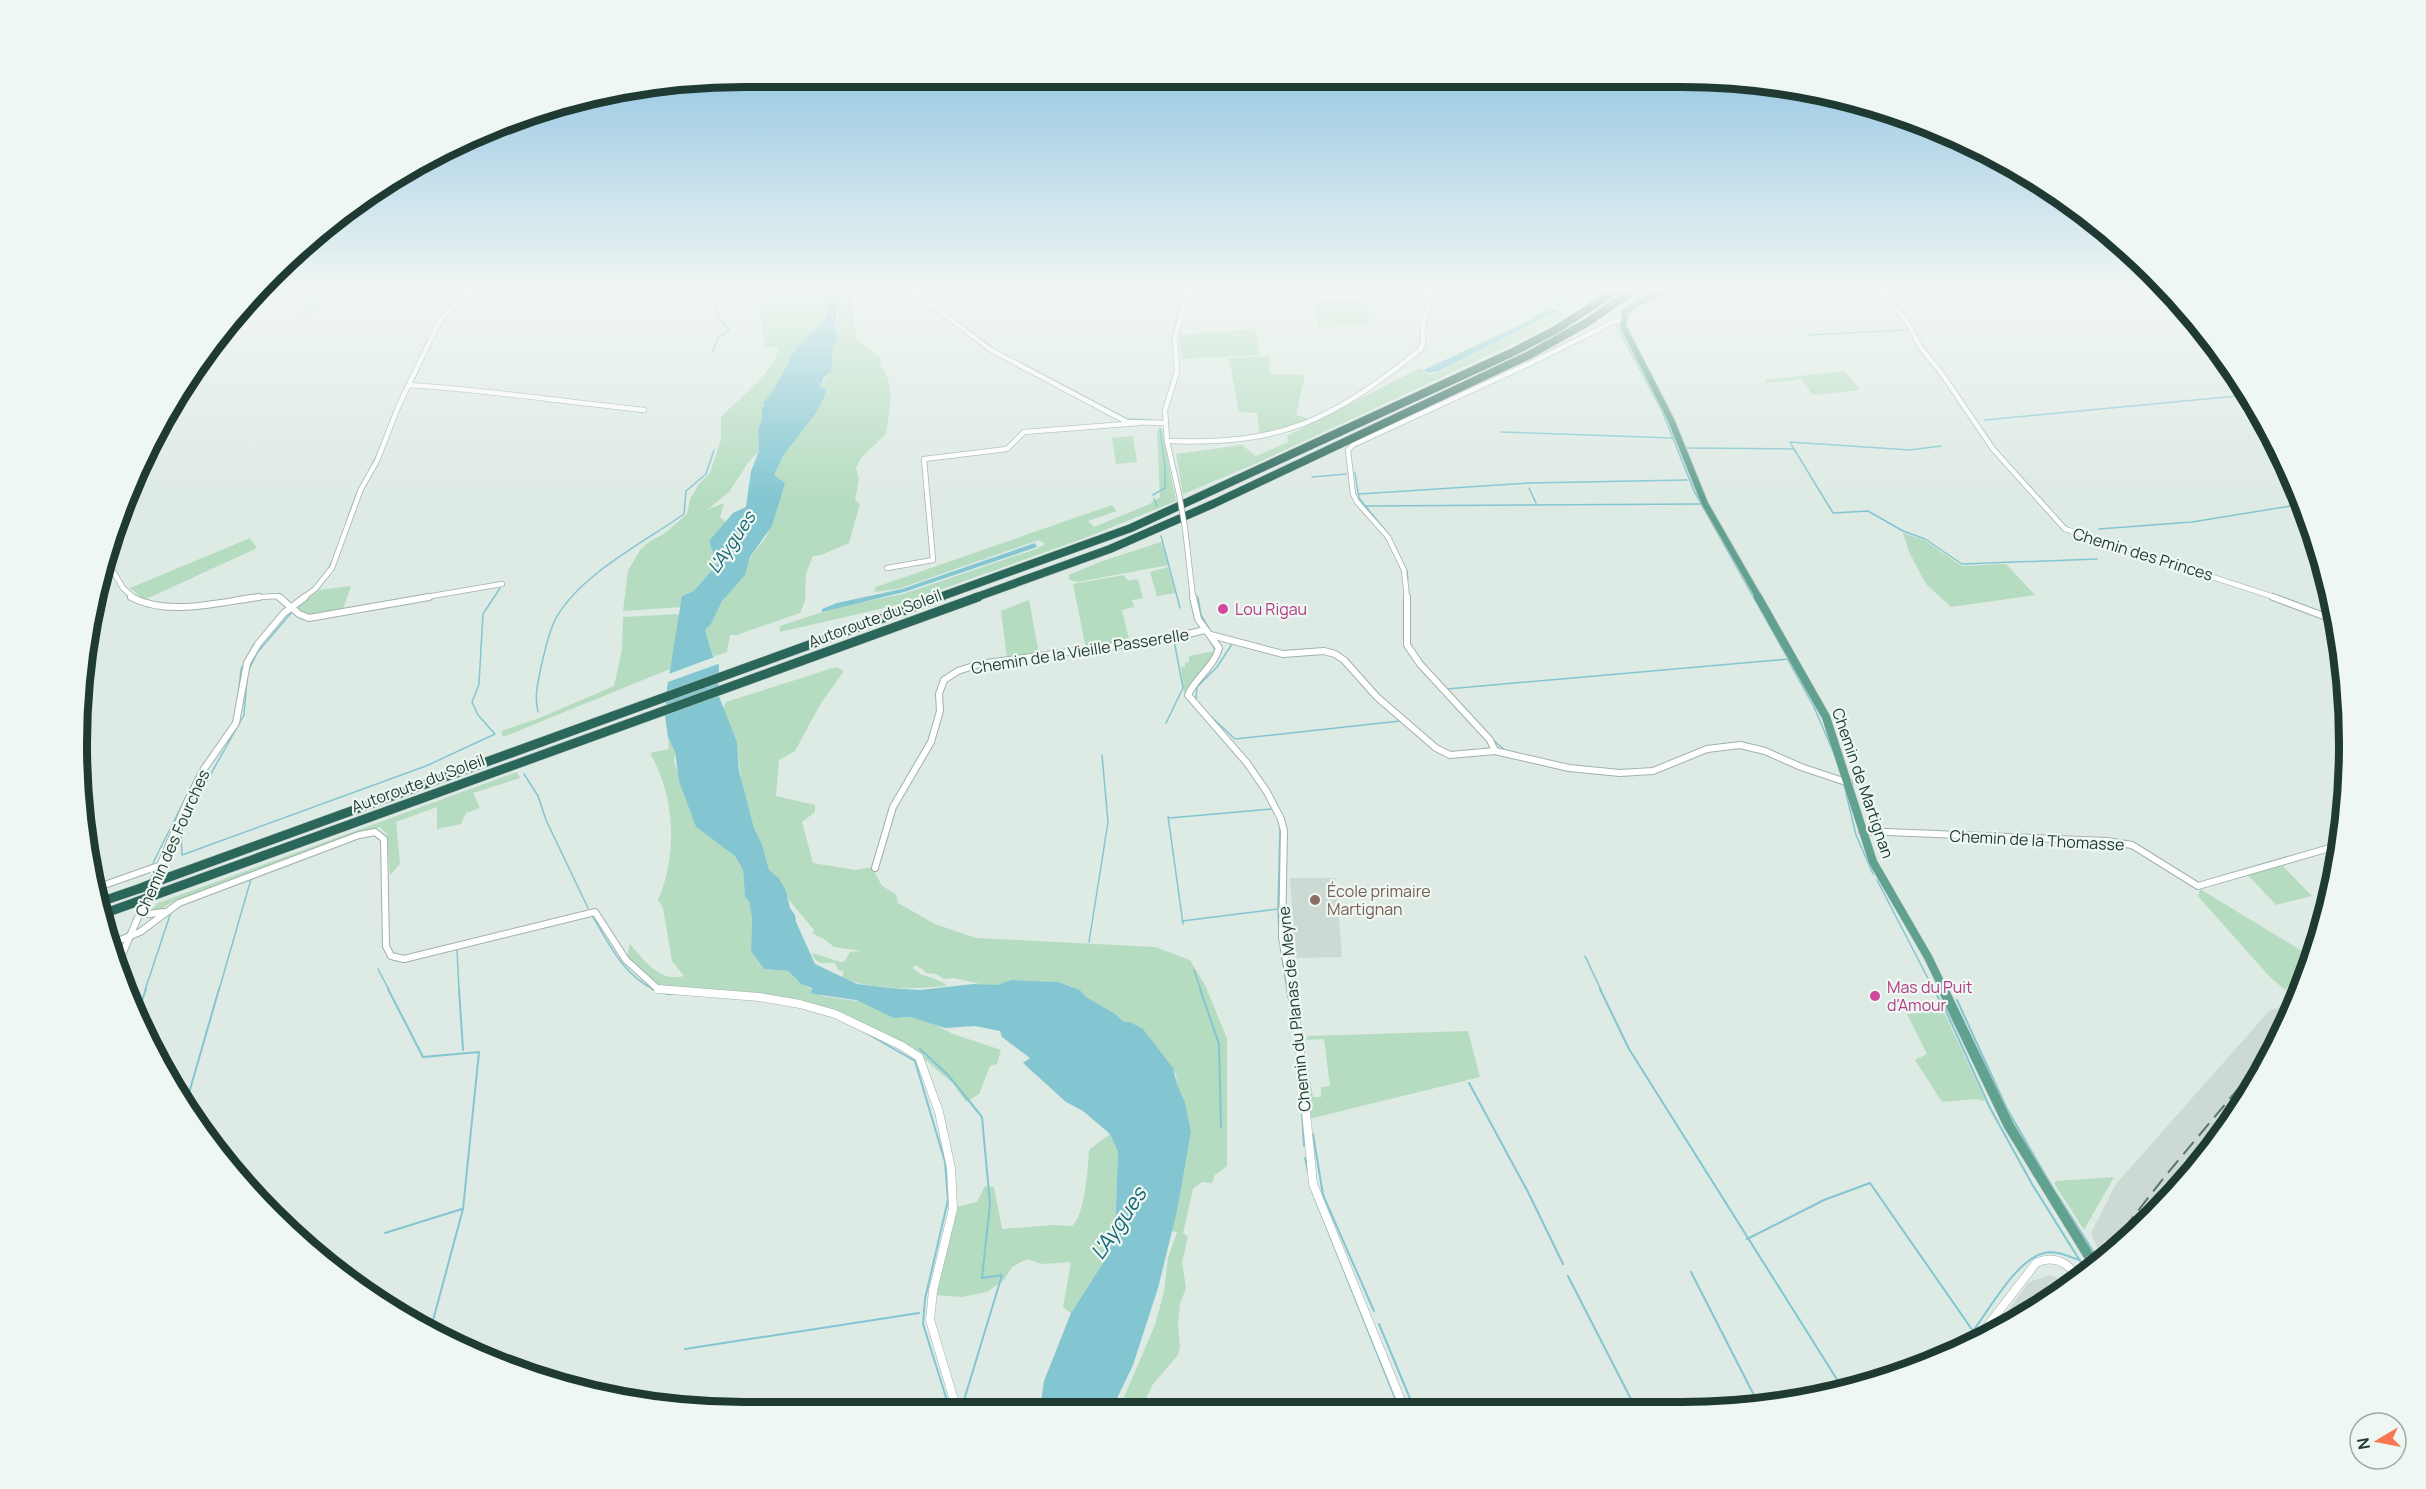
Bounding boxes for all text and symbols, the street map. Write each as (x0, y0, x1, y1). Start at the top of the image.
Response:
water label: L'Aygues (702, 505, 761, 578)
street label: Chemin des Princes (2070, 522, 2216, 586)
street label: Autoroute du Soleil (805, 584, 945, 652)
place label: Lou Rigau (1235, 598, 1307, 620)
marker: Lou Rigau (1216, 602, 1230, 616)
street label: Chemin de la Vieille Passerelle (970, 623, 1190, 679)
street label: Chemin de Martignan (1827, 705, 1899, 861)
street label: Autoroute du Soleil (348, 749, 488, 817)
street label: Chemin des Fourches (130, 766, 214, 920)
street label: Chemin de la Thomasse (1949, 824, 2125, 856)
place label: École primaire Martignan (1327, 880, 1431, 920)
marker: École primaire Martignan (1308, 893, 1322, 907)
street label: Chemin du Planas de Meyne (1272, 905, 1316, 1113)
place label: Mas du Puit d'Amour (1887, 976, 1972, 1016)
marker: Mas du Puit d'Amour (1868, 989, 1882, 1003)
water label: L'Aygues (1084, 1180, 1153, 1265)
north arrow (2348, 1411, 2408, 1471)
text: N (2351, 1436, 2375, 1451)

